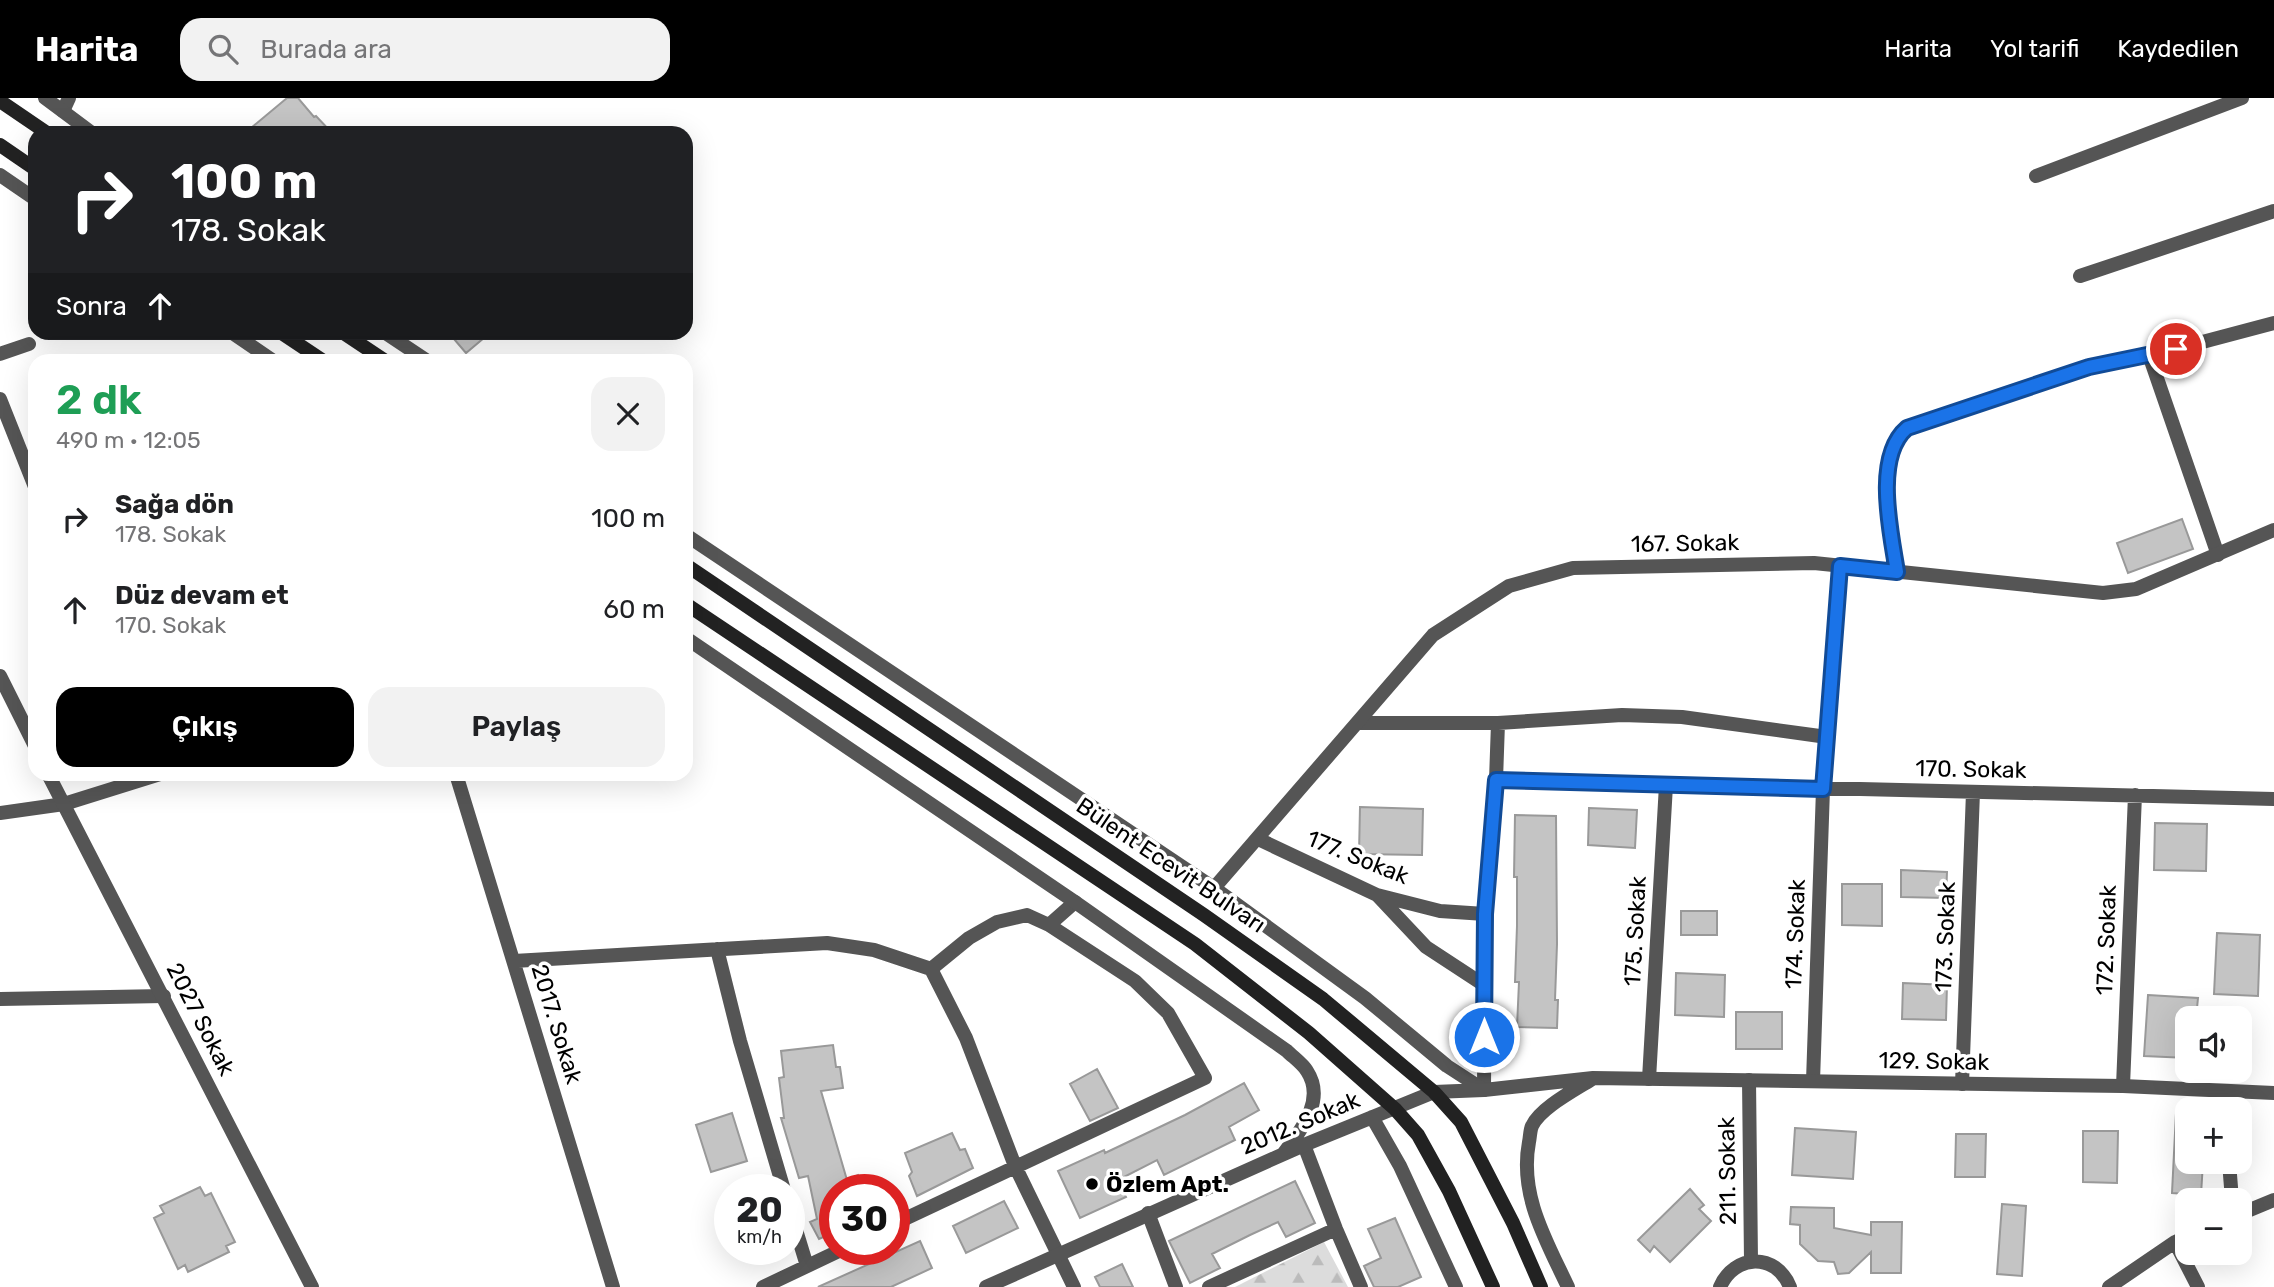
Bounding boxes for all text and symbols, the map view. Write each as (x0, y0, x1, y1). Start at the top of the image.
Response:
search box (180, 18, 670, 81)
text: Harita (35, 30, 138, 69)
icon: search (204, 30, 242, 68)
text: Burada ara (260, 34, 392, 65)
text: Harita (1884, 35, 1952, 63)
text: Yol tarifi (1990, 35, 2079, 63)
text: Kaydedilen (2117, 35, 2239, 63)
text: 100 m (171, 152, 317, 210)
icon: right (56, 154, 147, 245)
text: 178. Sokak (171, 211, 326, 249)
icon: ahead (141, 287, 179, 325)
text: Sonra (56, 291, 127, 322)
pin (2146, 319, 2206, 379)
icon: arrive (2157, 330, 2195, 368)
text: 2 dk (56, 375, 142, 425)
button: close (591, 377, 665, 451)
text: 490 m · 12:05 (56, 426, 201, 454)
text: Sağa dön (115, 489, 234, 520)
icon: right (56, 500, 94, 538)
text: 100 m (591, 503, 665, 534)
text: 178. Sokak (115, 520, 226, 548)
street label: 167. Sokak (1631, 528, 1740, 558)
text: Düz devam et (115, 580, 289, 611)
icon: ahead (56, 591, 94, 629)
text: 60 m (603, 594, 665, 625)
text: 170. Sokak (115, 611, 226, 639)
button: Çıkış (56, 687, 354, 767)
button: Paylaş (368, 687, 665, 767)
street label: 170. Sokak (1915, 754, 2027, 784)
street label: Bülent Ecevit Bulvarı (1071, 791, 1271, 939)
street label: 177. Sokak (1303, 824, 1413, 890)
street label: 175. Sokak (1618, 875, 1652, 987)
street label: 174. Sokak (1779, 878, 1811, 989)
street label: 173. Sokak (1929, 881, 1961, 993)
street label: 172. Sokak (2090, 884, 2122, 996)
street label: 2027 Sokak (161, 958, 241, 1080)
street label: 2017. Sokak (526, 961, 588, 1087)
position arrow (1447, 1000, 1521, 1074)
map controls (2175, 1006, 2252, 1265)
button: sound (2175, 1006, 2252, 1083)
street label: 129. Sokak (1878, 1046, 1990, 1076)
street label: 2012. Sokak (1236, 1085, 1364, 1161)
button: + (2175, 1097, 2252, 1174)
street label: 211. Sokak (1712, 1116, 1742, 1225)
place label: Özlem Apt. (1106, 1170, 1229, 1198)
speed limit sign: 30 (819, 1174, 910, 1265)
marker: Özlem Apt. (1084, 1176, 1100, 1192)
button: − (2175, 1188, 2252, 1265)
text: 20 (736, 1189, 783, 1231)
text: km/h (737, 1226, 782, 1248)

